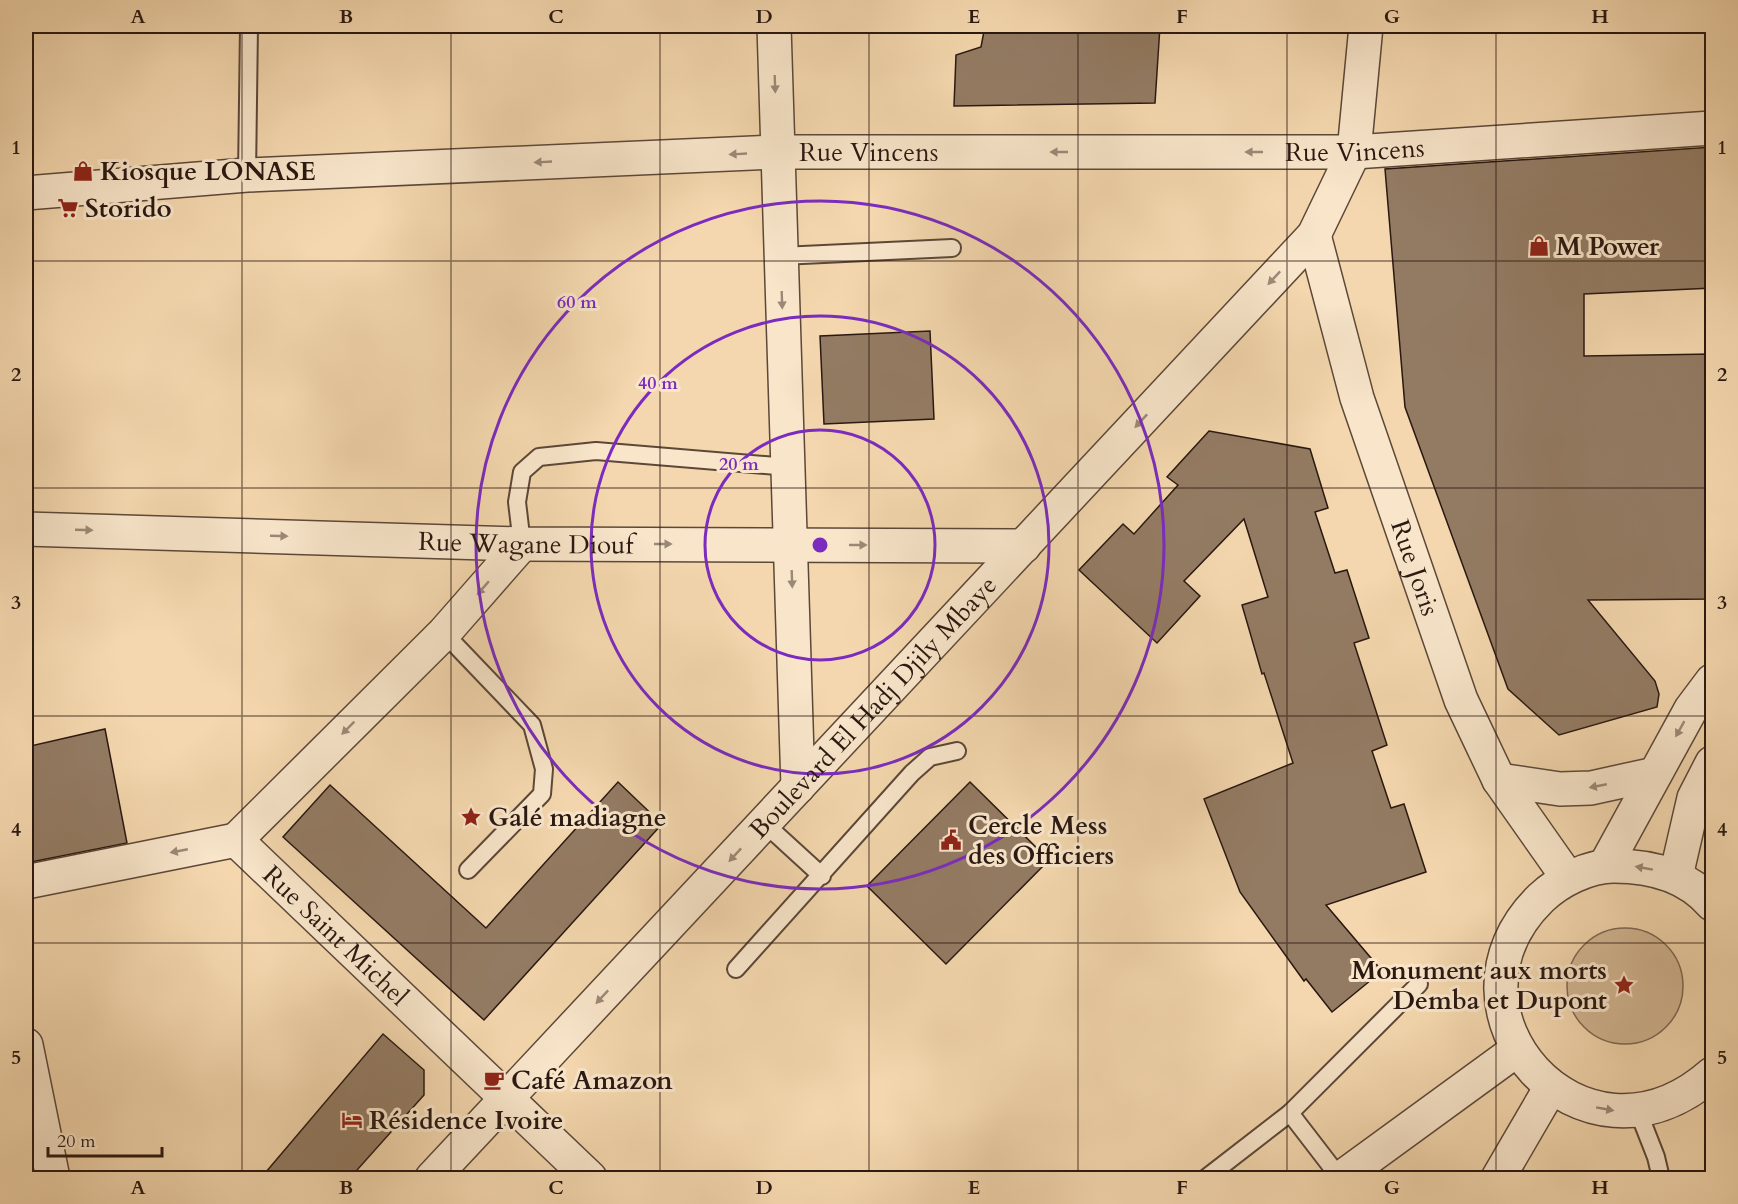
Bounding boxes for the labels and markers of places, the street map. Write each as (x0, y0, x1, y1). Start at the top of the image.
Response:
place label: Kiosque LONASE (100, 154, 316, 189)
shop icon: Kiosque LONASE (71, 159, 95, 183)
place label: Storido (85, 191, 172, 226)
supermarket icon: Storido (56, 196, 80, 220)
place label: M Power (1556, 229, 1660, 264)
shop icon: M Power (1527, 234, 1551, 258)
centre of rings (810, 535, 830, 555)
place label: Galé madiagne (488, 800, 667, 835)
place icon: Galé madiagne (459, 805, 483, 829)
place label: Cercle Mess des Officiers (968, 808, 1114, 873)
public building icon: Cercle Mess des Officiers (939, 828, 963, 852)
place label: Monument aux morts Demba et Dupont (1351, 953, 1607, 1018)
place icon: Monument aux morts Demba et Dupont (1612, 973, 1636, 997)
place label: Café Amazon (511, 1063, 673, 1098)
cafe icon: Café Amazon (482, 1068, 506, 1092)
place label: Résidence Ivoire (369, 1103, 563, 1138)
hotel icon: Résidence Ivoire (340, 1108, 364, 1132)

